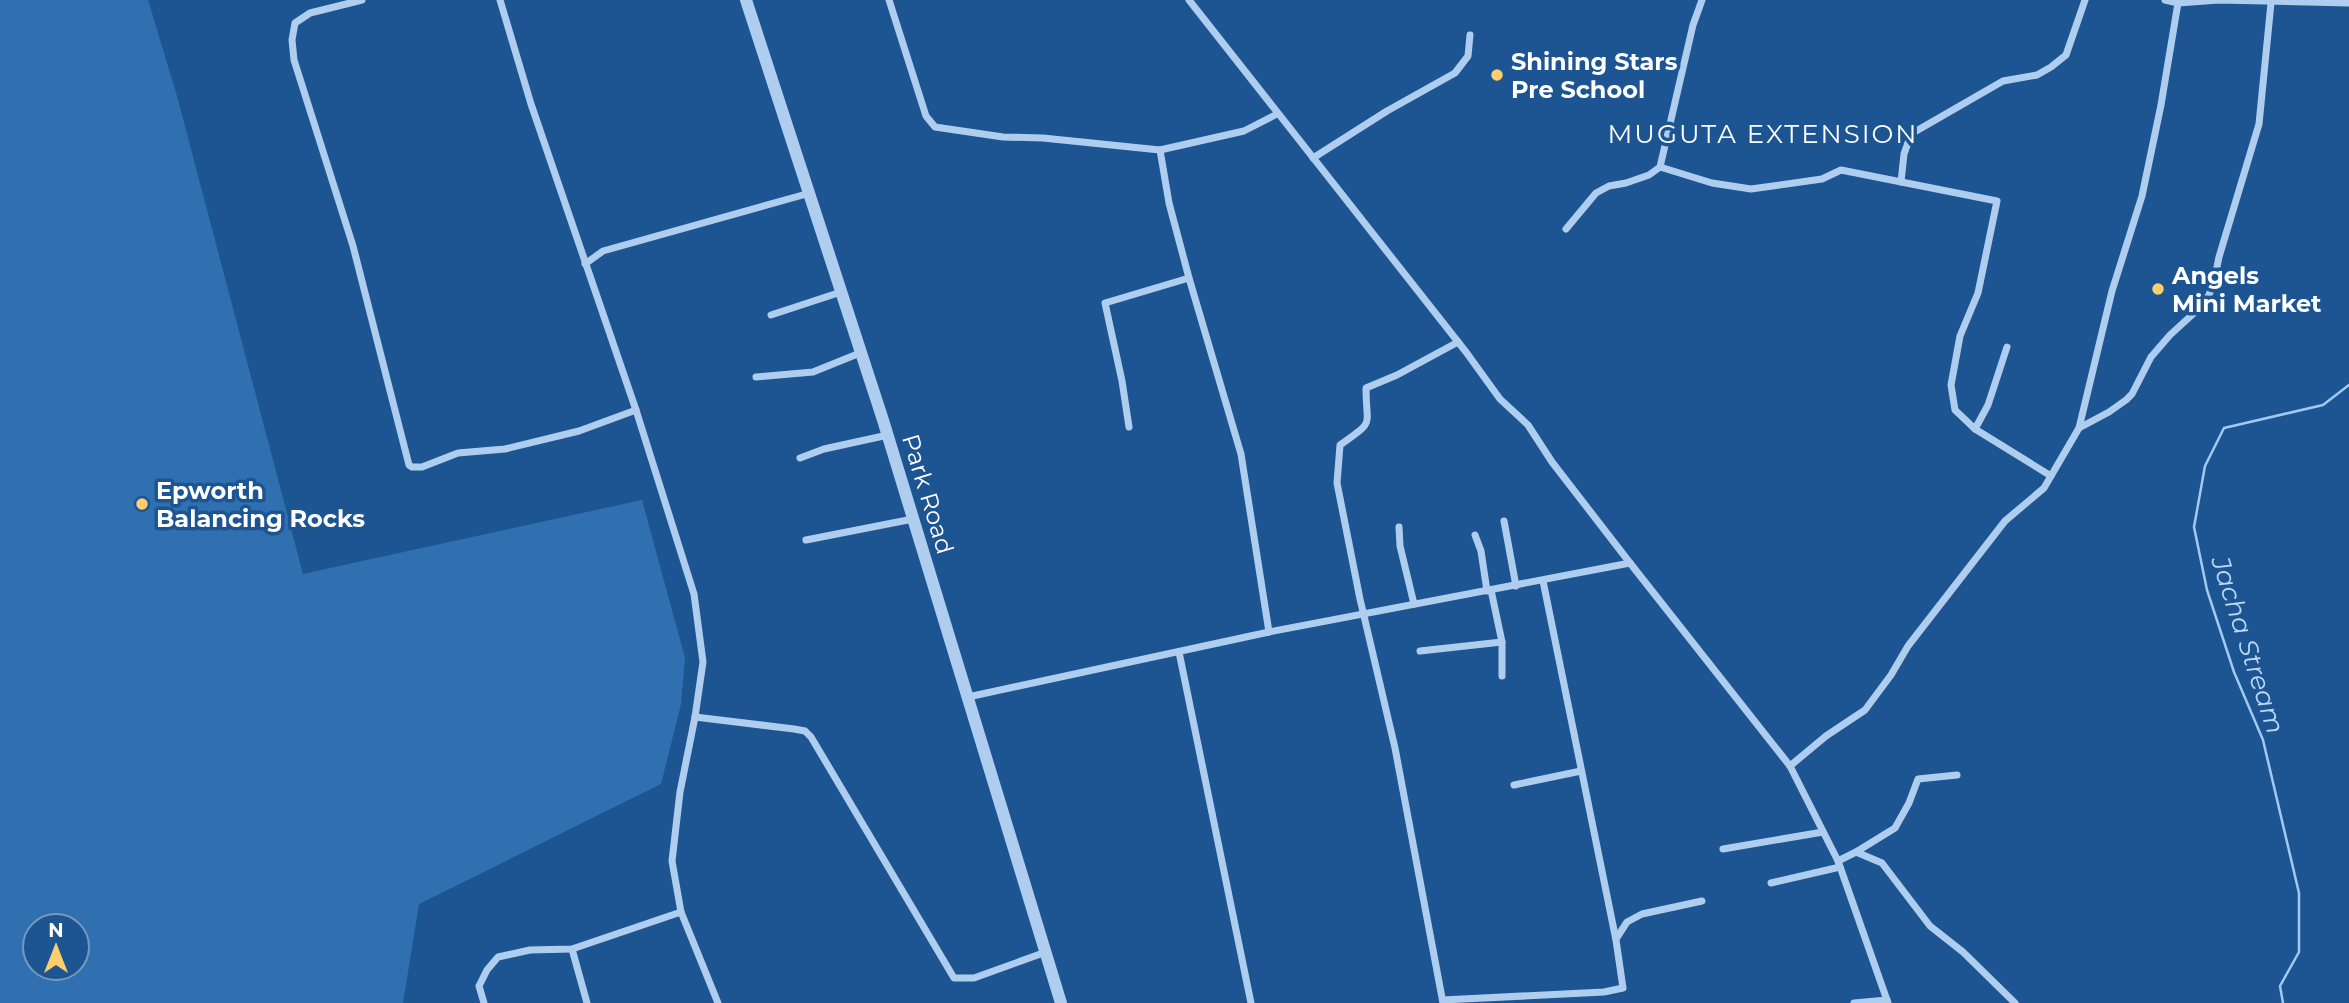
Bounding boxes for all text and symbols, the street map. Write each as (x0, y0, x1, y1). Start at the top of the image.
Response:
place label: Shining Stars Pre School (1511, 47, 1678, 104)
marker: Shining Stars Pre School (1489, 67, 1505, 83)
district label: MUGUTA EXTENSION (1608, 118, 1918, 150)
place label: Angels Mini Market (2171, 261, 2322, 318)
marker: Angels Mini Market (2150, 281, 2166, 297)
street label: Park Road (896, 431, 960, 557)
place label: Epworth Balancing Rocks (156, 476, 365, 533)
marker: Epworth Balancing Rocks (134, 496, 150, 512)
water label: Jacha Stream (2204, 551, 2292, 738)
north arrow (21, 912, 91, 982)
text: N (48, 919, 64, 942)

